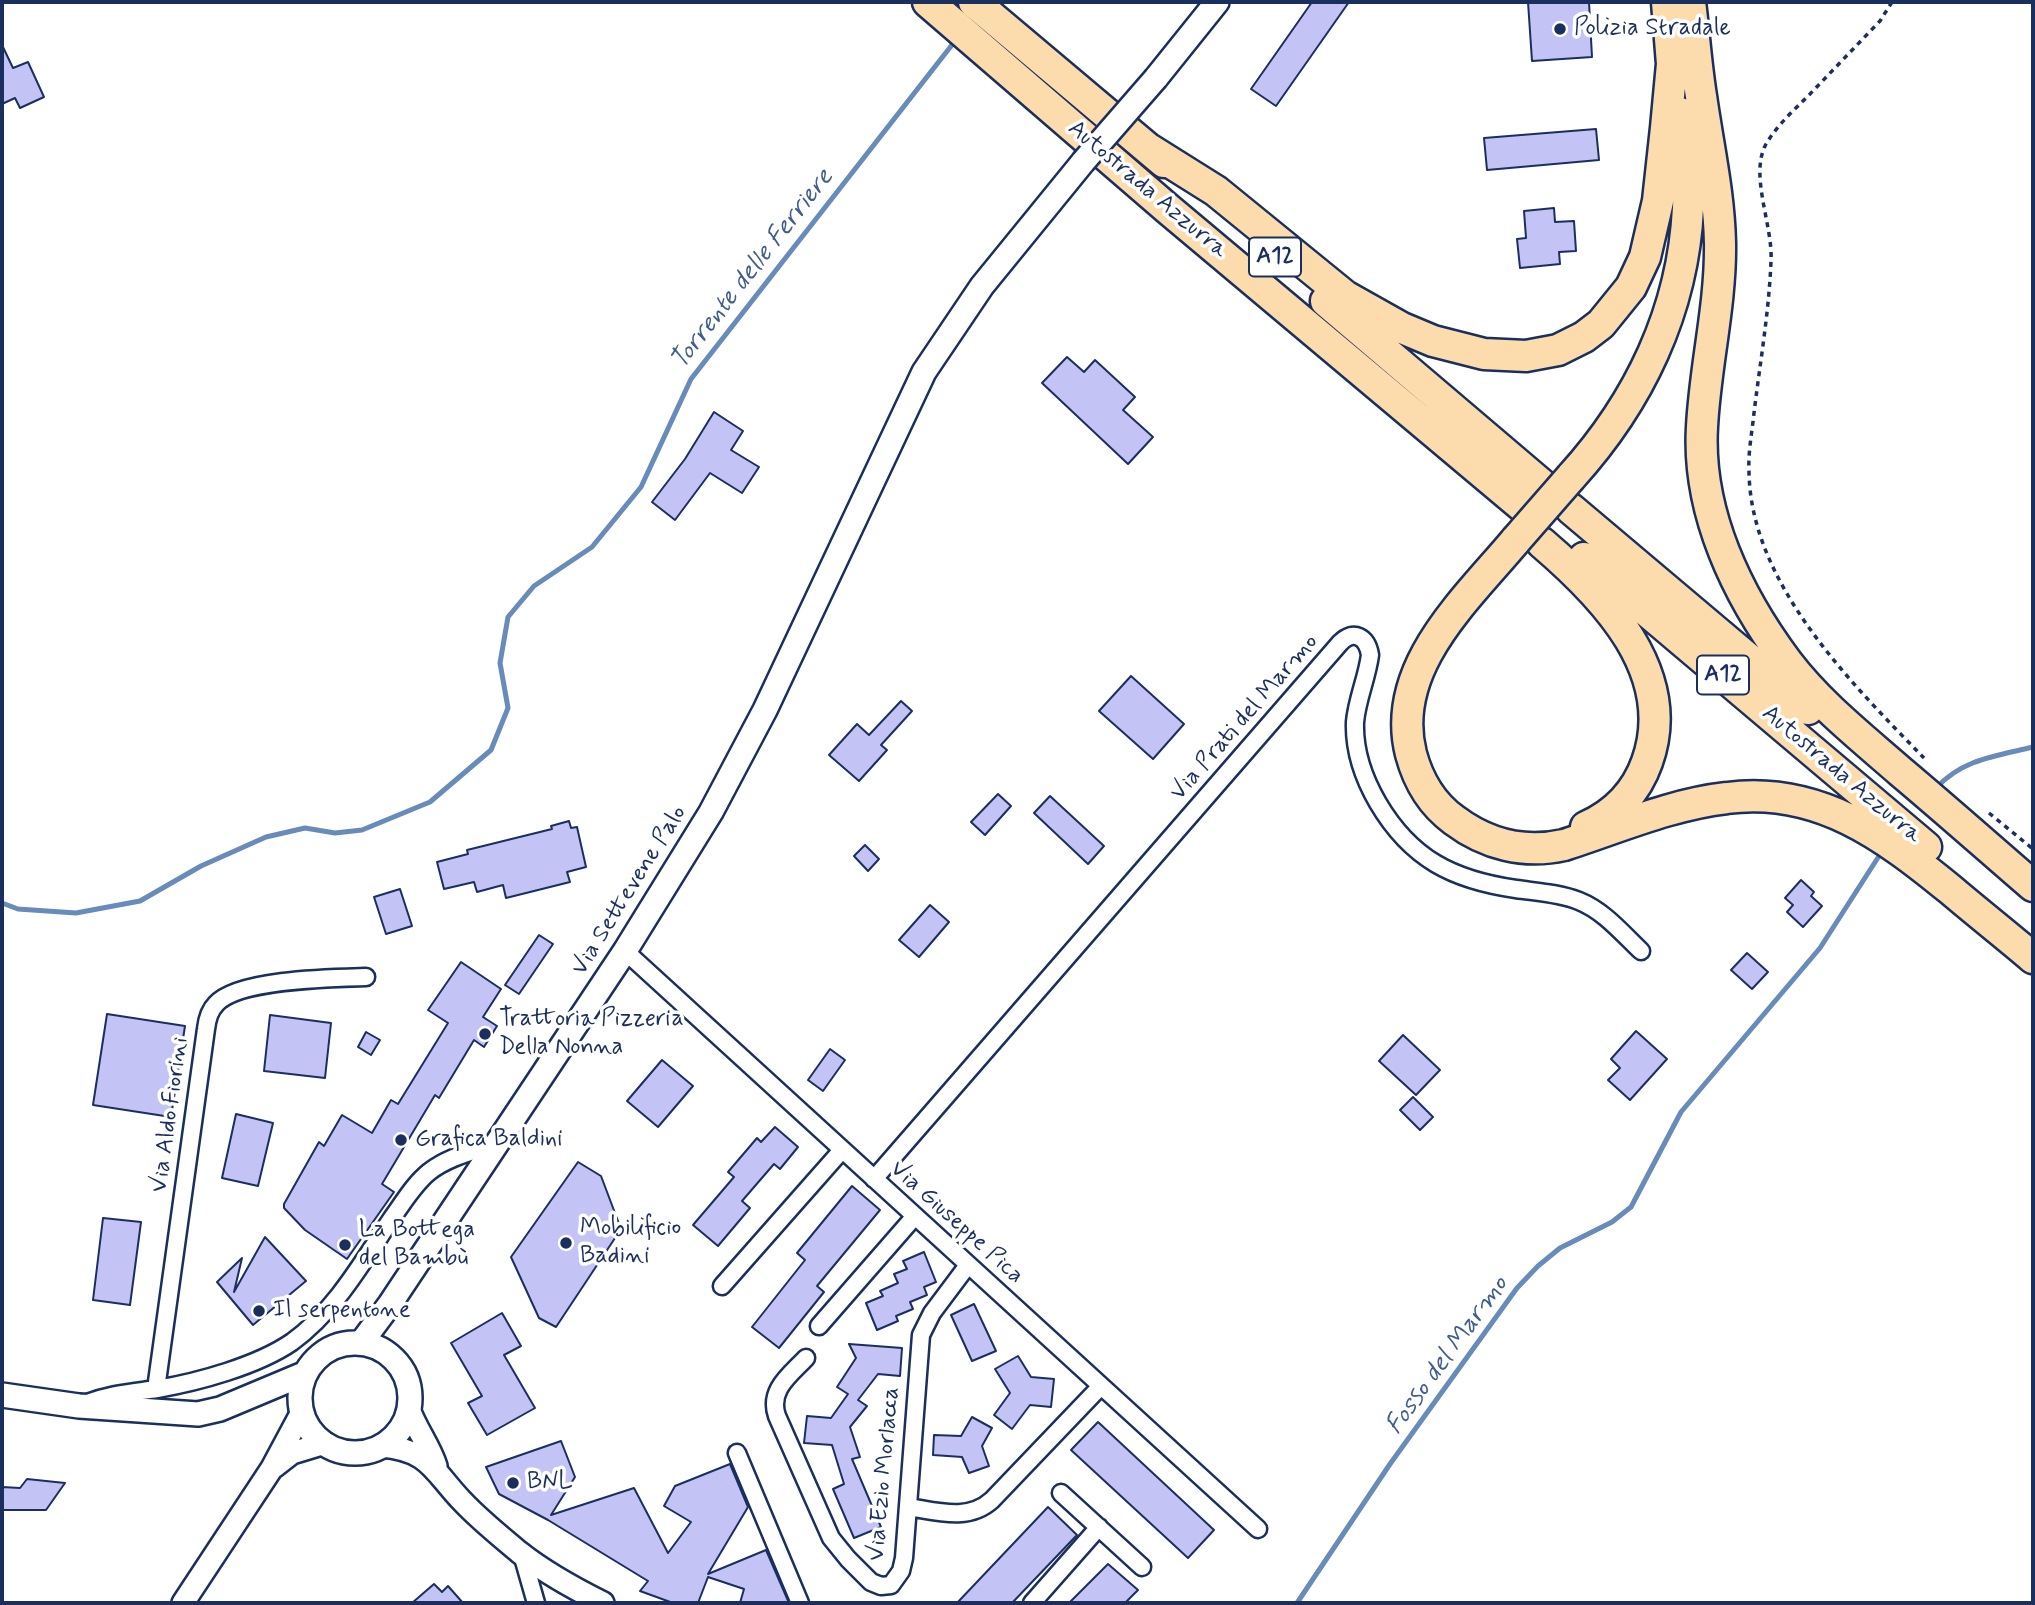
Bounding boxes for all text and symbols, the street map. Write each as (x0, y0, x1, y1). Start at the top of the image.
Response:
place label: Polizia Stradale (1574, 15, 1731, 43)
marker: Polizia Stradale (1552, 21, 1568, 37)
street label: Autostrada Azzurra (1061, 115, 1233, 265)
water label: Torrente delle Ferriere (665, 163, 841, 377)
road number: A12 (1249, 238, 1301, 276)
street label: Via Prati del Marmo (1165, 629, 1325, 807)
road number: A12 (1697, 656, 1749, 694)
street label: Autostrada Azzurra (1755, 700, 1927, 850)
street label: Via Settevene Palo (566, 801, 694, 981)
place label: Trattoria Pizzeria Della Nonna (499, 1006, 684, 1062)
marker: Trattoria Pizzeria Della Nonna (477, 1026, 493, 1042)
street label: Via Aldo Fiorini (146, 1035, 196, 1195)
place label: Grafica Baldini (415, 1126, 563, 1154)
marker: Grafica Baldini (393, 1132, 409, 1148)
street label: Via Giuseppe Pica (883, 1155, 1029, 1291)
place label: Mobilificio Badini (580, 1215, 681, 1271)
place label: La Bottega del Bambù (359, 1217, 475, 1273)
marker: Mobilificio Badini (558, 1235, 574, 1251)
marker: La Bottega del Bambù (337, 1237, 353, 1253)
water label: Fosso del Marmo (1380, 1271, 1516, 1441)
place label: Il serpentone (273, 1297, 410, 1325)
marker: Il serpentone (251, 1303, 267, 1319)
street label: Via Ezio Morlacca (863, 1386, 907, 1562)
place label: BNL (527, 1469, 573, 1497)
marker: BNL (505, 1475, 521, 1491)

